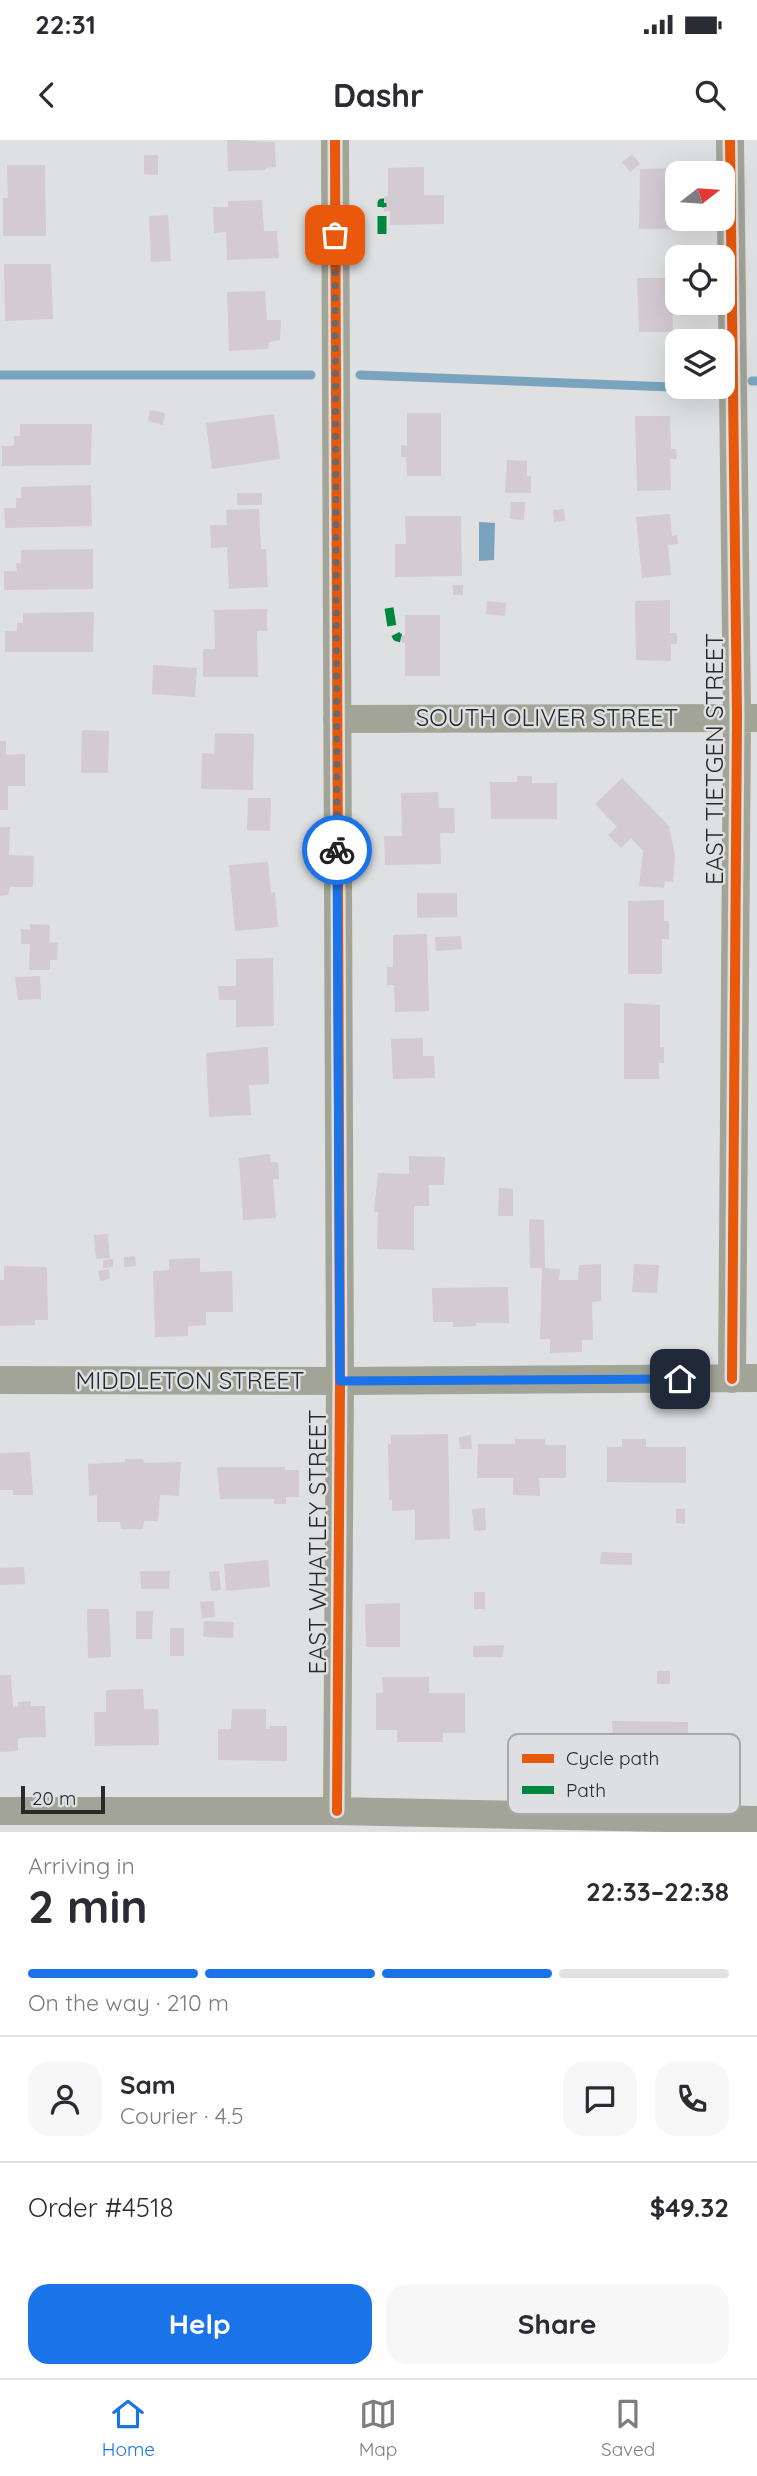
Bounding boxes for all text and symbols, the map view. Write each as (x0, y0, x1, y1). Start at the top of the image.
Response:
text: 22:31 (35, 8, 96, 41)
text: Dashr (333, 75, 424, 115)
icon: back (28, 76, 66, 114)
icon: search (691, 76, 729, 114)
north arrow (665, 161, 735, 231)
map controls (665, 161, 735, 399)
pin (305, 205, 365, 265)
icon: bag (316, 216, 354, 254)
button: locate (665, 245, 735, 315)
button: layers (665, 329, 735, 399)
street label: EAST TIETGEN STREET (699, 633, 729, 885)
street label: SOUTH OLIVER STREET (416, 702, 678, 732)
courier (302, 815, 372, 885)
icon: bike (318, 831, 356, 869)
pin (650, 1349, 710, 1409)
icon: home (661, 1360, 699, 1398)
street label: MIDDLETON STREET (75, 1365, 305, 1395)
street label: EAST WHATLEY STREET (302, 1409, 332, 1675)
legend (508, 1734, 740, 1814)
text: Cycle path (566, 1746, 659, 1770)
text: Path (566, 1778, 606, 1802)
scale bar (21, 1783, 105, 1815)
text: 20 m (32, 1786, 76, 1810)
text: Arriving in (28, 1851, 135, 1880)
text: 22:33–22:38 (586, 1875, 729, 1908)
text: 2 min (28, 1877, 148, 1935)
text: On the way · 210 m (28, 1988, 229, 2017)
button: person (28, 2062, 102, 2136)
button: chat (563, 2062, 637, 2136)
button: phone (655, 2062, 729, 2136)
text: Sam (120, 2068, 176, 2101)
text: Courier · 4.5 (120, 2101, 244, 2130)
text: Order #4518 (28, 2191, 174, 2224)
text: $49.32 (650, 2191, 729, 2224)
button: Help (28, 2284, 372, 2364)
button: Share (386, 2284, 729, 2364)
tab: Home (102, 2395, 155, 2461)
tab: Map (359, 2395, 397, 2461)
tab: Saved (601, 2395, 655, 2461)

